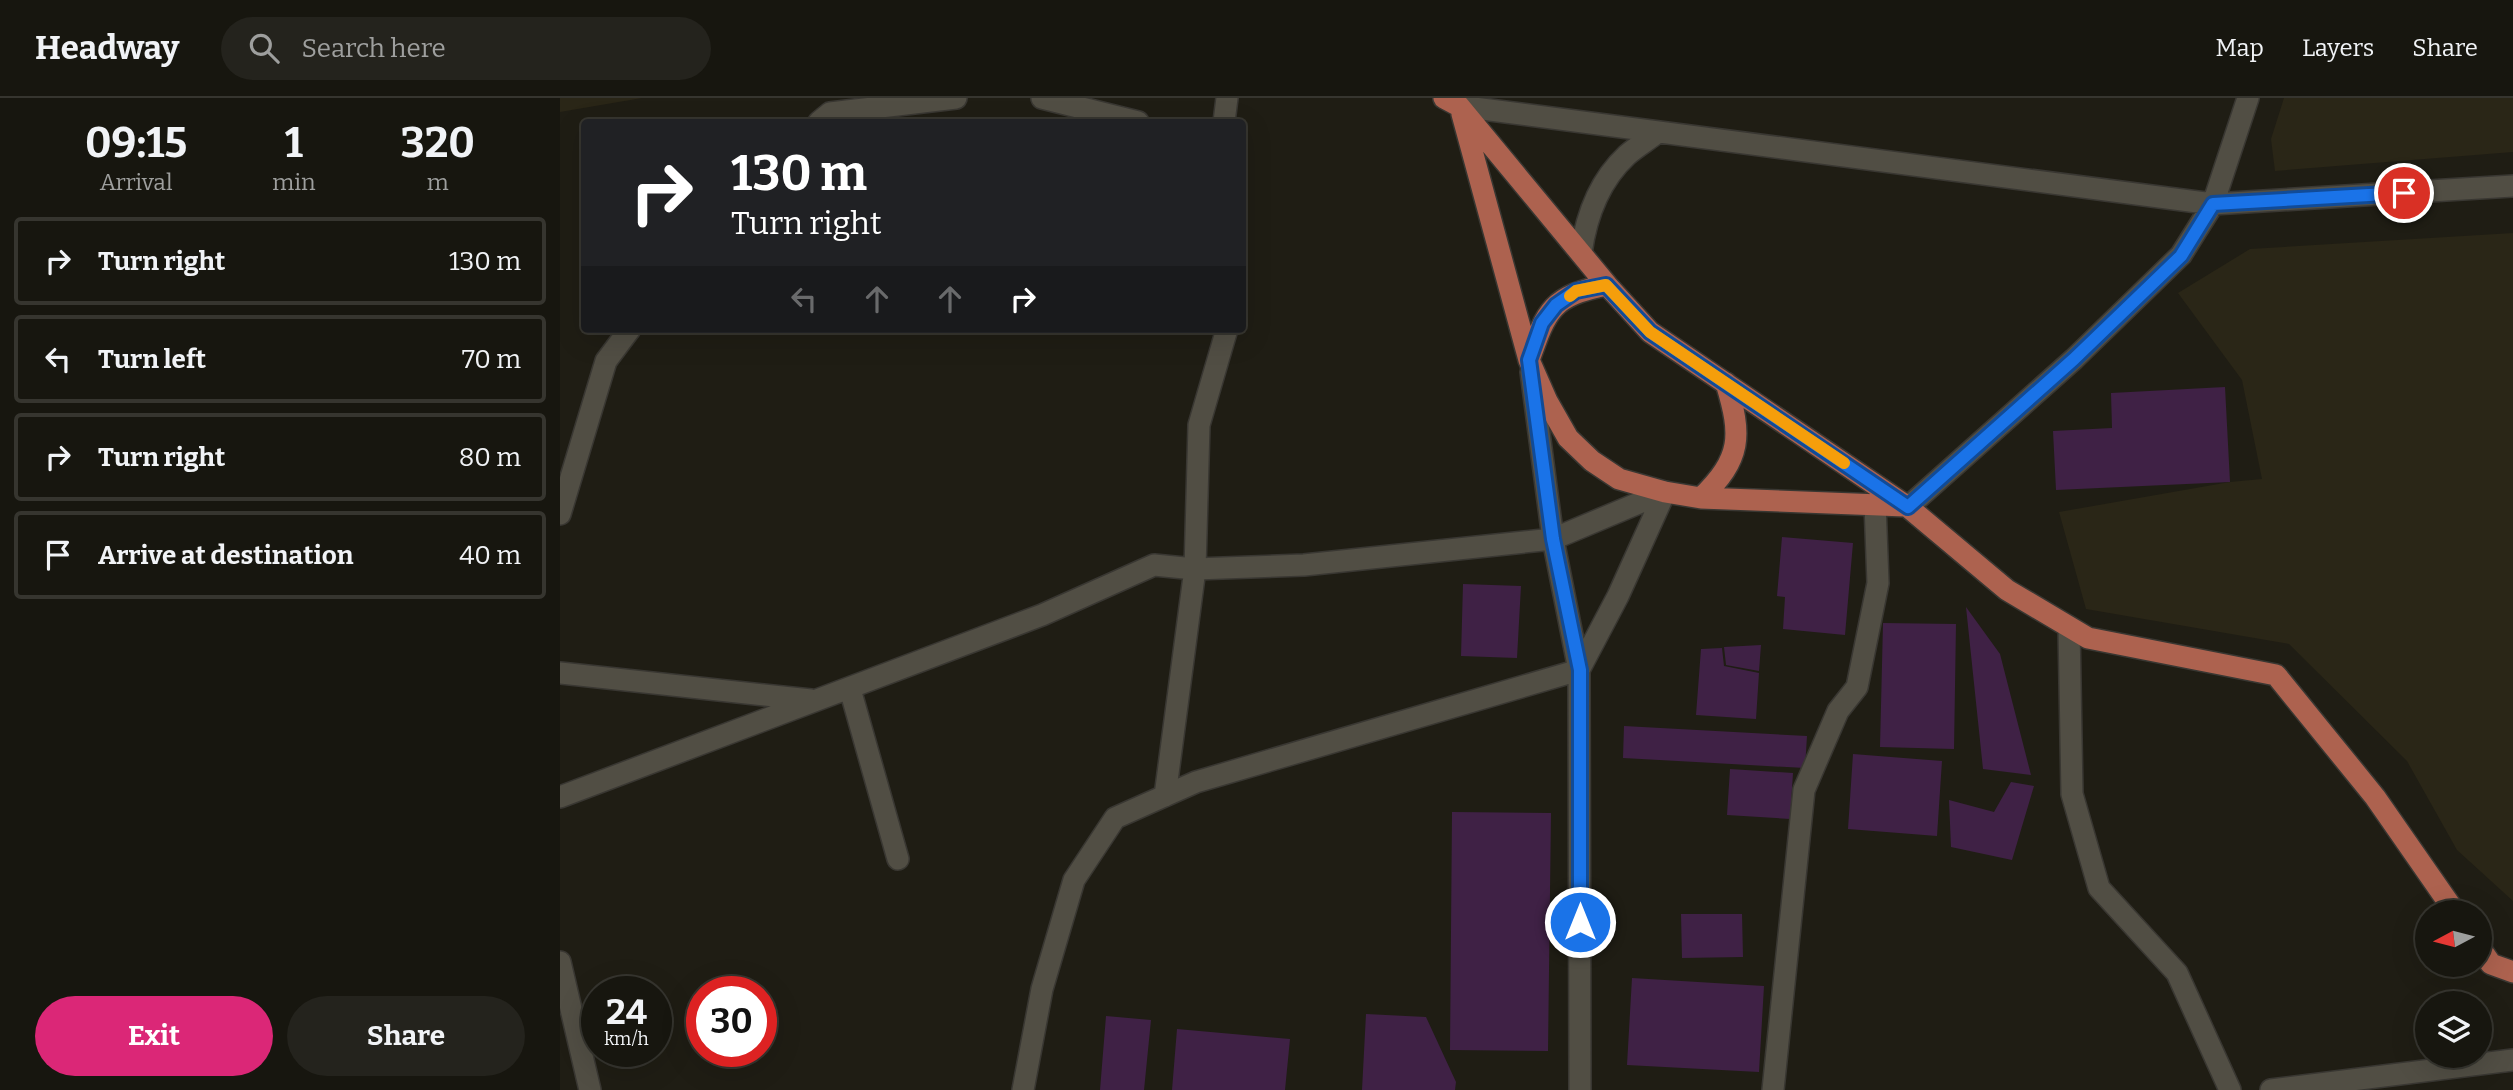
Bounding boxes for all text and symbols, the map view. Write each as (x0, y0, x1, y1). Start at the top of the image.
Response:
search box (221, 17, 711, 80)
text: Headway (35, 28, 179, 68)
icon: search (245, 29, 283, 67)
text: Search here (301, 33, 446, 64)
text: Map (2216, 34, 2264, 62)
text: Layers (2302, 34, 2374, 62)
text: Share (2412, 34, 2478, 62)
text: 09:15 (85, 118, 187, 168)
text: 1 (285, 118, 303, 168)
text: 320 (401, 118, 475, 168)
text: 130 m (731, 144, 867, 203)
icon: right (616, 147, 707, 238)
pin (2374, 163, 2434, 223)
text: Arrival (100, 168, 173, 196)
text: min (272, 168, 316, 196)
text: m (427, 168, 449, 196)
icon: arrive (2385, 174, 2423, 212)
text: Turn right (731, 204, 882, 242)
icon: right (39, 242, 77, 280)
text: Turn right (98, 246, 225, 277)
text: 130 m (449, 246, 521, 277)
icon: left (785, 280, 823, 318)
icon: ahead (858, 280, 896, 318)
icon: ahead (931, 280, 969, 318)
icon: right (1004, 280, 1042, 318)
icon: left (39, 340, 77, 378)
text: Turn left (98, 344, 206, 375)
text: 70 m (462, 344, 521, 375)
icon: right (39, 438, 77, 476)
text: Turn right (98, 442, 225, 473)
text: 80 m (459, 442, 521, 473)
icon: arrive (39, 536, 77, 574)
text: Arrive at destination (98, 540, 353, 571)
text: 40 m (459, 540, 521, 571)
position arrow (1543, 885, 1617, 959)
north arrow (2415, 900, 2492, 976)
map controls (2415, 900, 2492, 1068)
speed limit sign: 30 (686, 976, 777, 1067)
text: 24 (606, 991, 647, 1033)
button: layers (2415, 991, 2492, 1068)
button: Exit (35, 996, 273, 1076)
button: Share (287, 996, 525, 1076)
text: km/h (604, 1028, 649, 1050)

